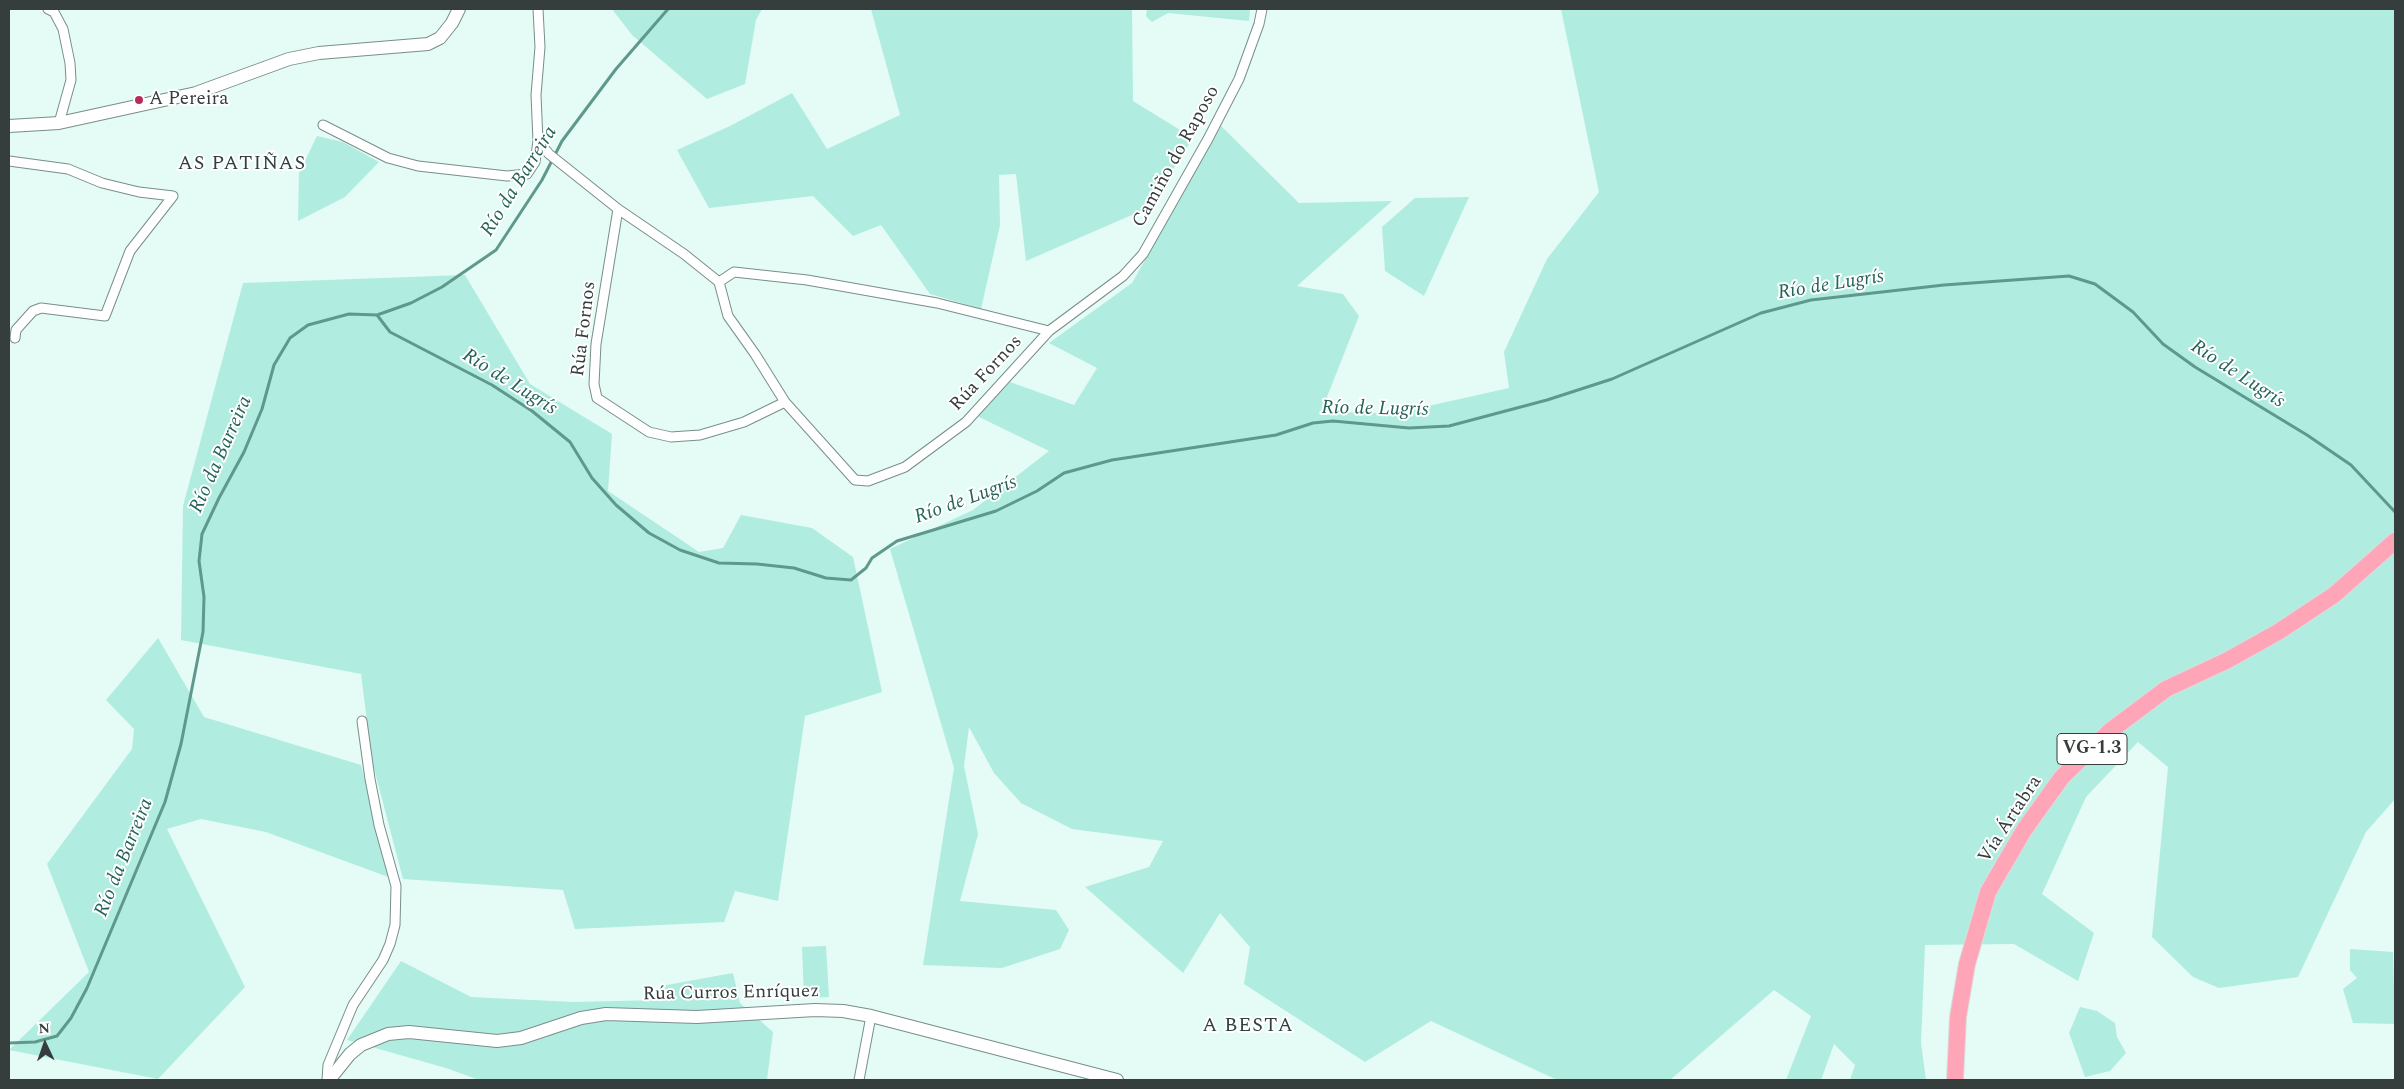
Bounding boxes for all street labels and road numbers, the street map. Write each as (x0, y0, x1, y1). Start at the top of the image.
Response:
street label: Camiño do Raposo (1129, 82, 1225, 232)
street label: Rúa Fornos (568, 280, 602, 378)
street label: Rúa Fornos (946, 331, 1028, 417)
road number: VG-1.3 (2057, 734, 2127, 764)
street label: Vía Ártabra (1974, 772, 2048, 868)
street label: Rúa Curros Enríquez (643, 981, 819, 1007)

